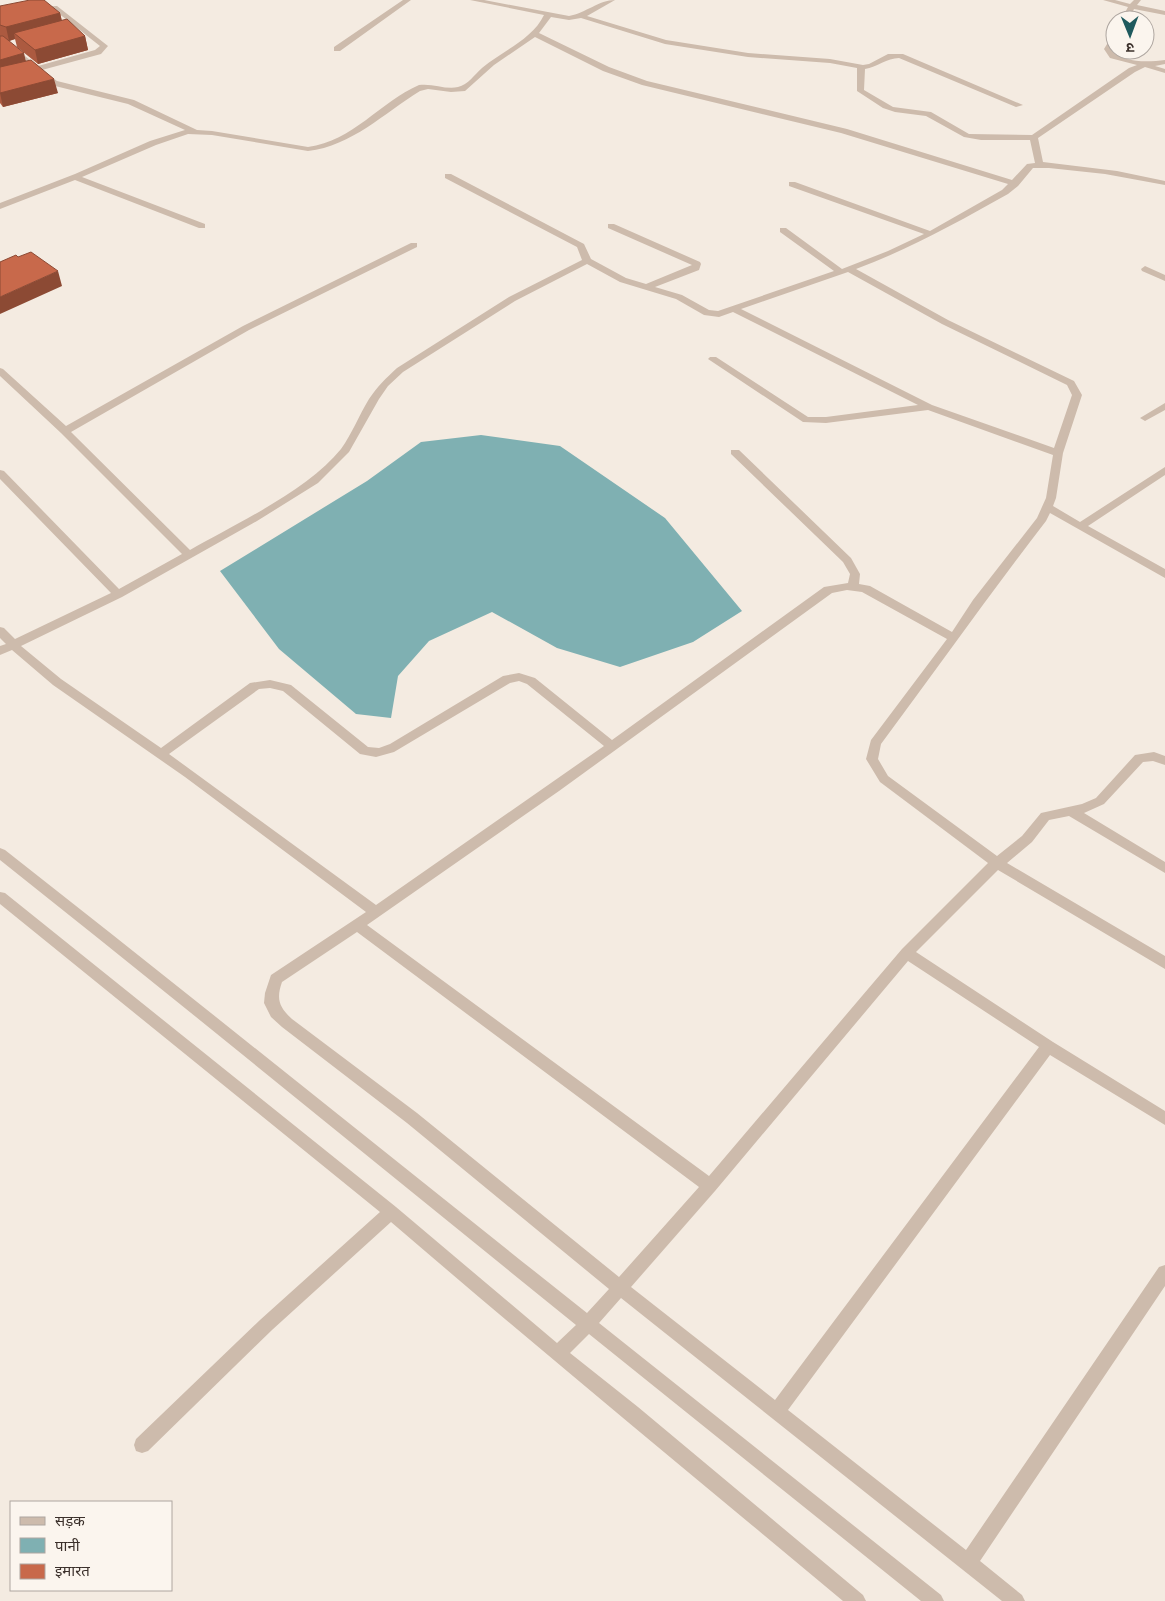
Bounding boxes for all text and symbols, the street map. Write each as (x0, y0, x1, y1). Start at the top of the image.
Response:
north arrow (1105, 10, 1155, 60)
text: उ (1125, 39, 1134, 57)
legend (10, 1501, 172, 1591)
text: सड़क (55, 1511, 85, 1530)
text: पानी (55, 1536, 81, 1555)
text: इमारत (55, 1561, 90, 1580)

